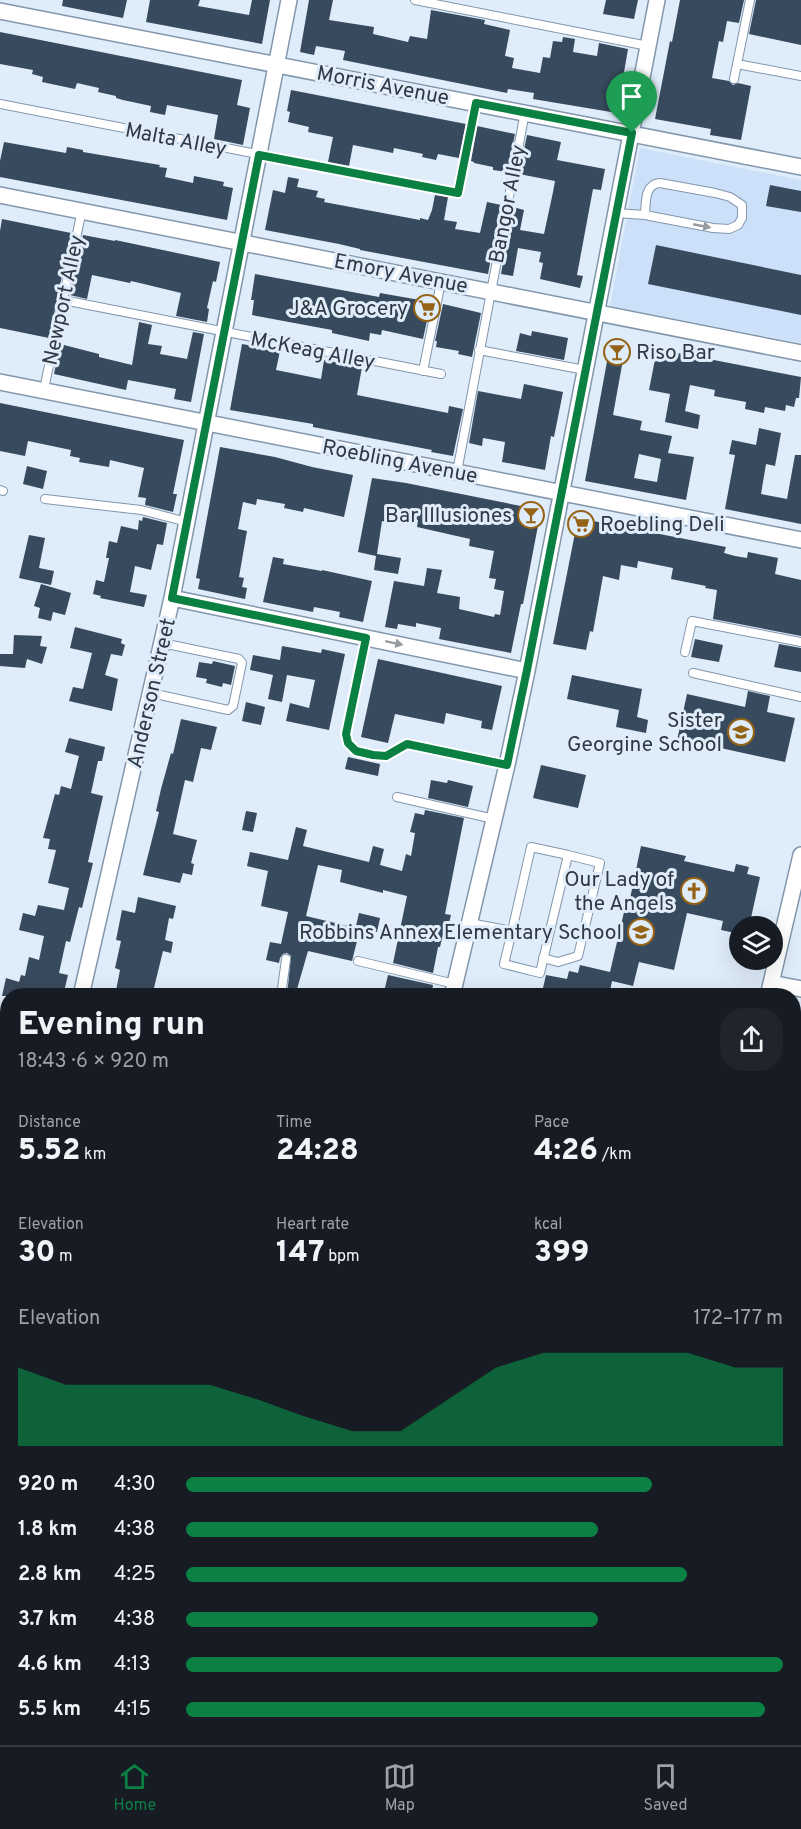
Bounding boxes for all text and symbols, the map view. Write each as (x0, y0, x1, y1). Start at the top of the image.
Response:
street label: Morris Avenue (314, 60, 451, 113)
pin (606, 71, 657, 133)
icon: arrive (615, 80, 648, 113)
street label: Malta Alley (123, 117, 229, 164)
street label: Bangor Alley (484, 143, 533, 266)
one-way arrow (693, 222, 712, 231)
street label: Newport Alley (37, 233, 91, 368)
street label: Emory Avenue (331, 248, 470, 301)
supermarket icon: J&A Grocery (412, 293, 442, 323)
place label: J&A Grocery (288, 296, 408, 323)
street label: McKeag Alley (248, 326, 377, 377)
bar icon: Riso Bar (602, 337, 632, 367)
place label: Riso Bar (636, 340, 715, 367)
street label: Roebling Avenue (320, 434, 480, 491)
bar icon: Bar Illusiones (516, 500, 546, 530)
place label: Bar Illusiones (385, 503, 512, 530)
supermarket icon: Roebling Deli (566, 509, 596, 539)
place label: Roebling Deli (600, 512, 725, 539)
street label: Anderson Street (122, 616, 183, 771)
one-way arrow (385, 639, 404, 649)
place label: Sister Georgine School (567, 708, 722, 759)
school or university icon: Sister Georgine School (726, 717, 756, 747)
place label: Our Lady of the Angels (564, 867, 674, 918)
church icon: Our Lady of the Angels (679, 876, 709, 906)
map controls (729, 916, 783, 970)
button: layers (729, 916, 783, 970)
school or university icon: Robbins Annex Elementary School (626, 917, 656, 947)
place label: Robbins Annex Elementary School (299, 920, 622, 947)
text: Evening run (18, 1005, 205, 1047)
button: share (720, 1008, 783, 1071)
text: 18:43 · 6 × 920 m (18, 1049, 169, 1075)
text: Distance (18, 1113, 81, 1133)
text: Time (276, 1113, 312, 1133)
text: Pace (534, 1113, 569, 1133)
text: 5.52 (18, 1133, 80, 1170)
text: 24:28 (276, 1133, 359, 1170)
text: 4:26 (534, 1133, 598, 1170)
text: km (80, 1145, 106, 1165)
text: /km (598, 1145, 632, 1165)
text: Elevation (18, 1215, 84, 1235)
text: Heart rate (276, 1215, 349, 1235)
text: kcal (534, 1215, 562, 1235)
text: 30 (18, 1235, 55, 1272)
text: 147 (276, 1235, 324, 1272)
text: 399 (534, 1235, 589, 1272)
text: m (55, 1247, 73, 1267)
text: bpm (324, 1247, 360, 1267)
text: Elevation (18, 1306, 100, 1332)
text: 172–177 m (693, 1306, 783, 1332)
text: 920 m (18, 1472, 78, 1498)
text: 4:30 (114, 1472, 156, 1498)
text: 1.8 km (18, 1517, 77, 1543)
text: 4:38 (114, 1517, 155, 1543)
text: 2.8 km (18, 1562, 81, 1588)
text: 4:25 (114, 1562, 156, 1588)
text: 3.7 km (18, 1607, 77, 1633)
text: 4:38 (114, 1607, 155, 1633)
text: 4.6 km (18, 1652, 82, 1678)
text: 4:13 (114, 1652, 150, 1678)
text: 5.5 km (18, 1697, 81, 1723)
text: 4:15 (114, 1697, 151, 1723)
tab: Home (114, 1760, 156, 1816)
tab: Map (383, 1760, 416, 1816)
tab: Saved (643, 1760, 687, 1816)

